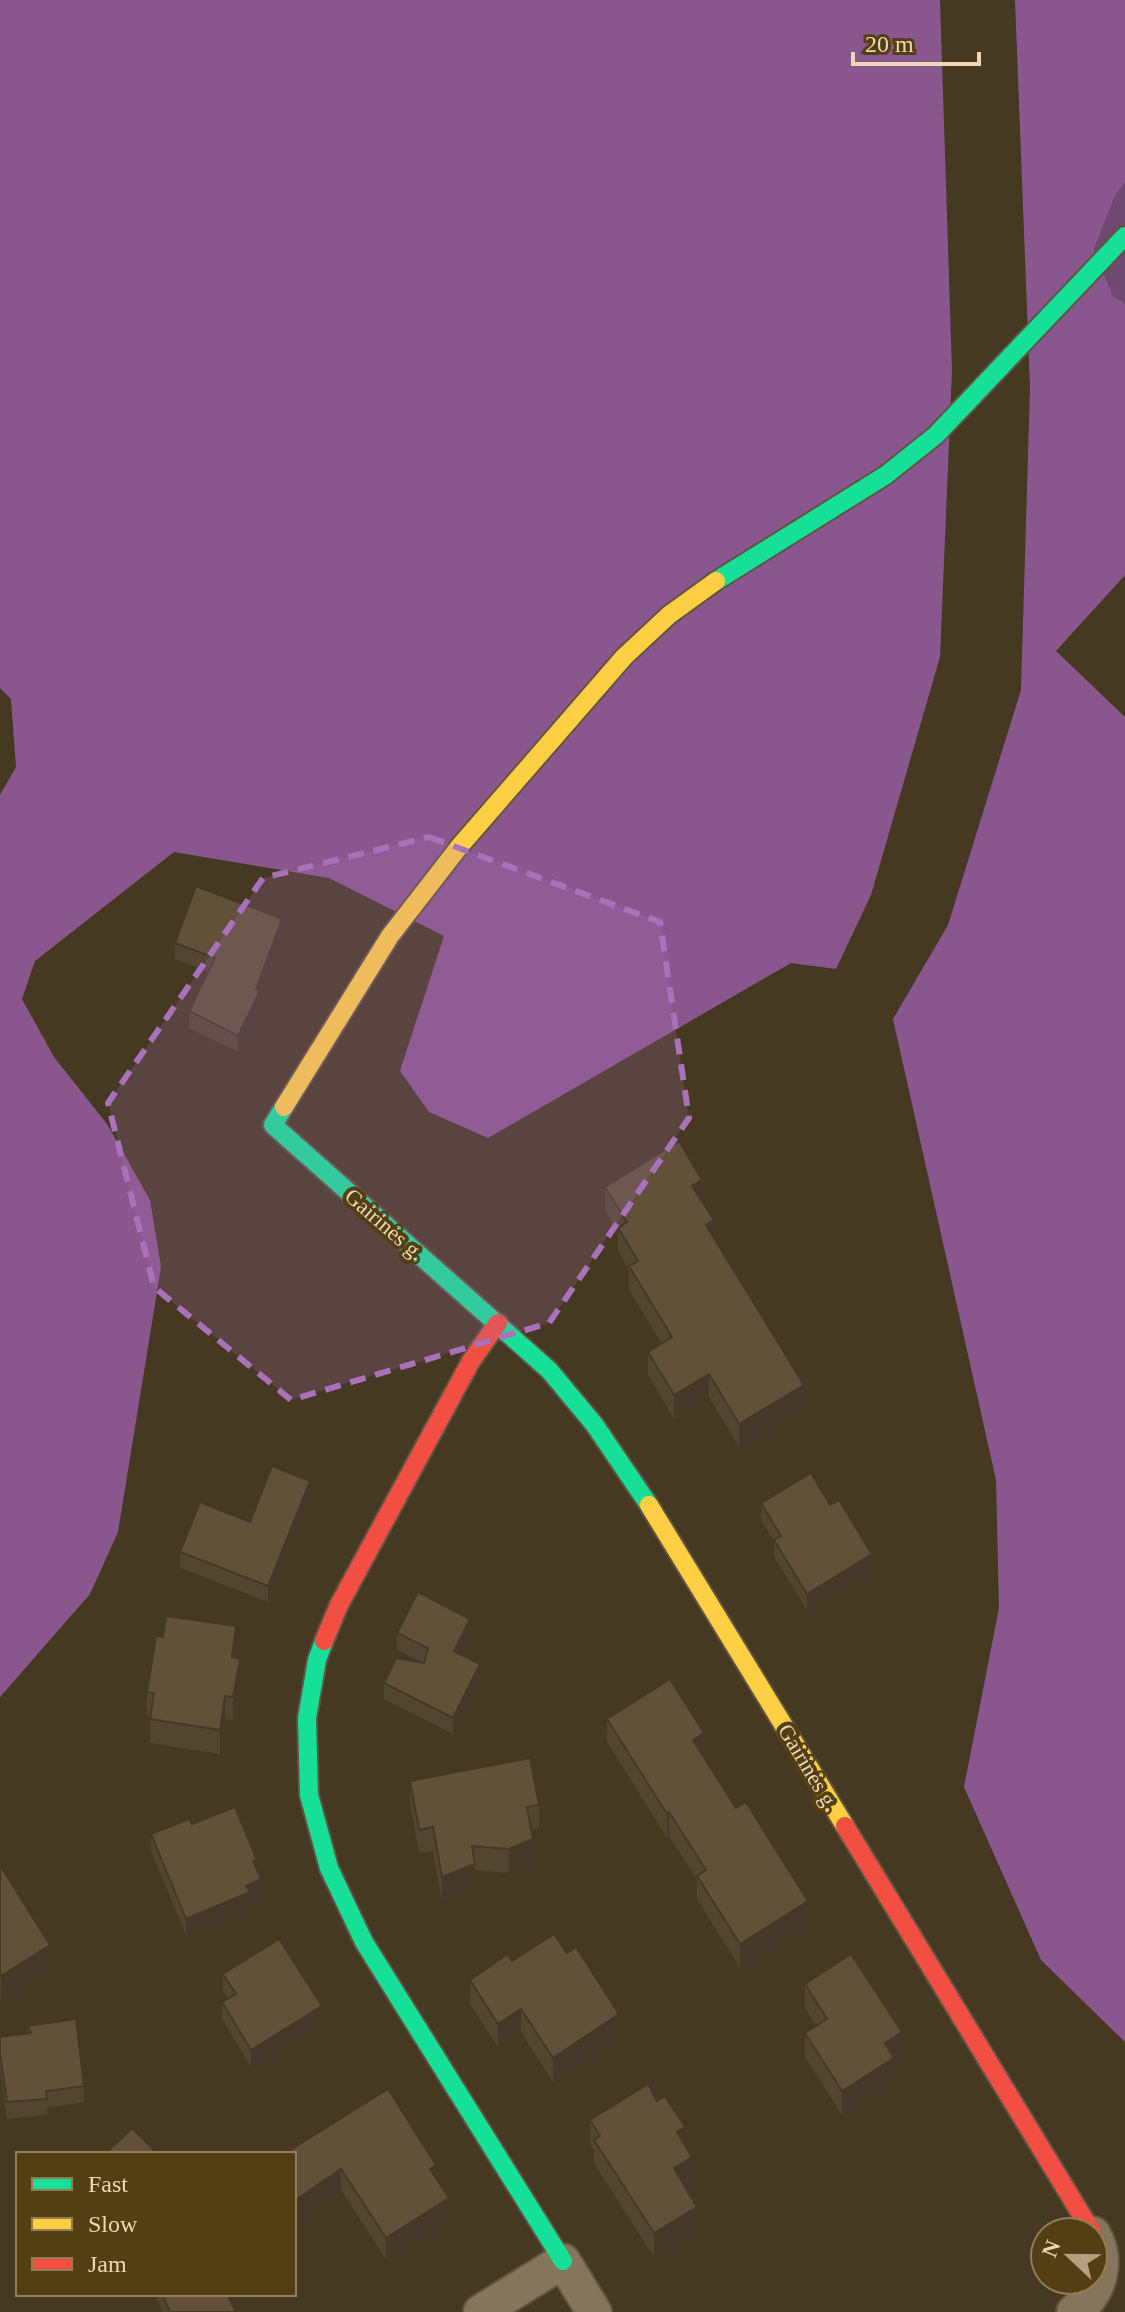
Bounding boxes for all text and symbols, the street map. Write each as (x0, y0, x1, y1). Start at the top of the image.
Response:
scale bar (853, 16, 979, 66)
text: 20 m (865, 31, 914, 57)
street label: Gairinės g. (340, 1183, 429, 1265)
street label: Gairinės g. (773, 1719, 844, 1815)
legend (16, 2152, 296, 2296)
text: Fast (88, 2171, 128, 2197)
text: Slow (88, 2211, 138, 2237)
north arrow (1029, 2216, 1109, 2296)
text: N (1036, 2237, 1066, 2261)
text: Jam (88, 2251, 127, 2277)

